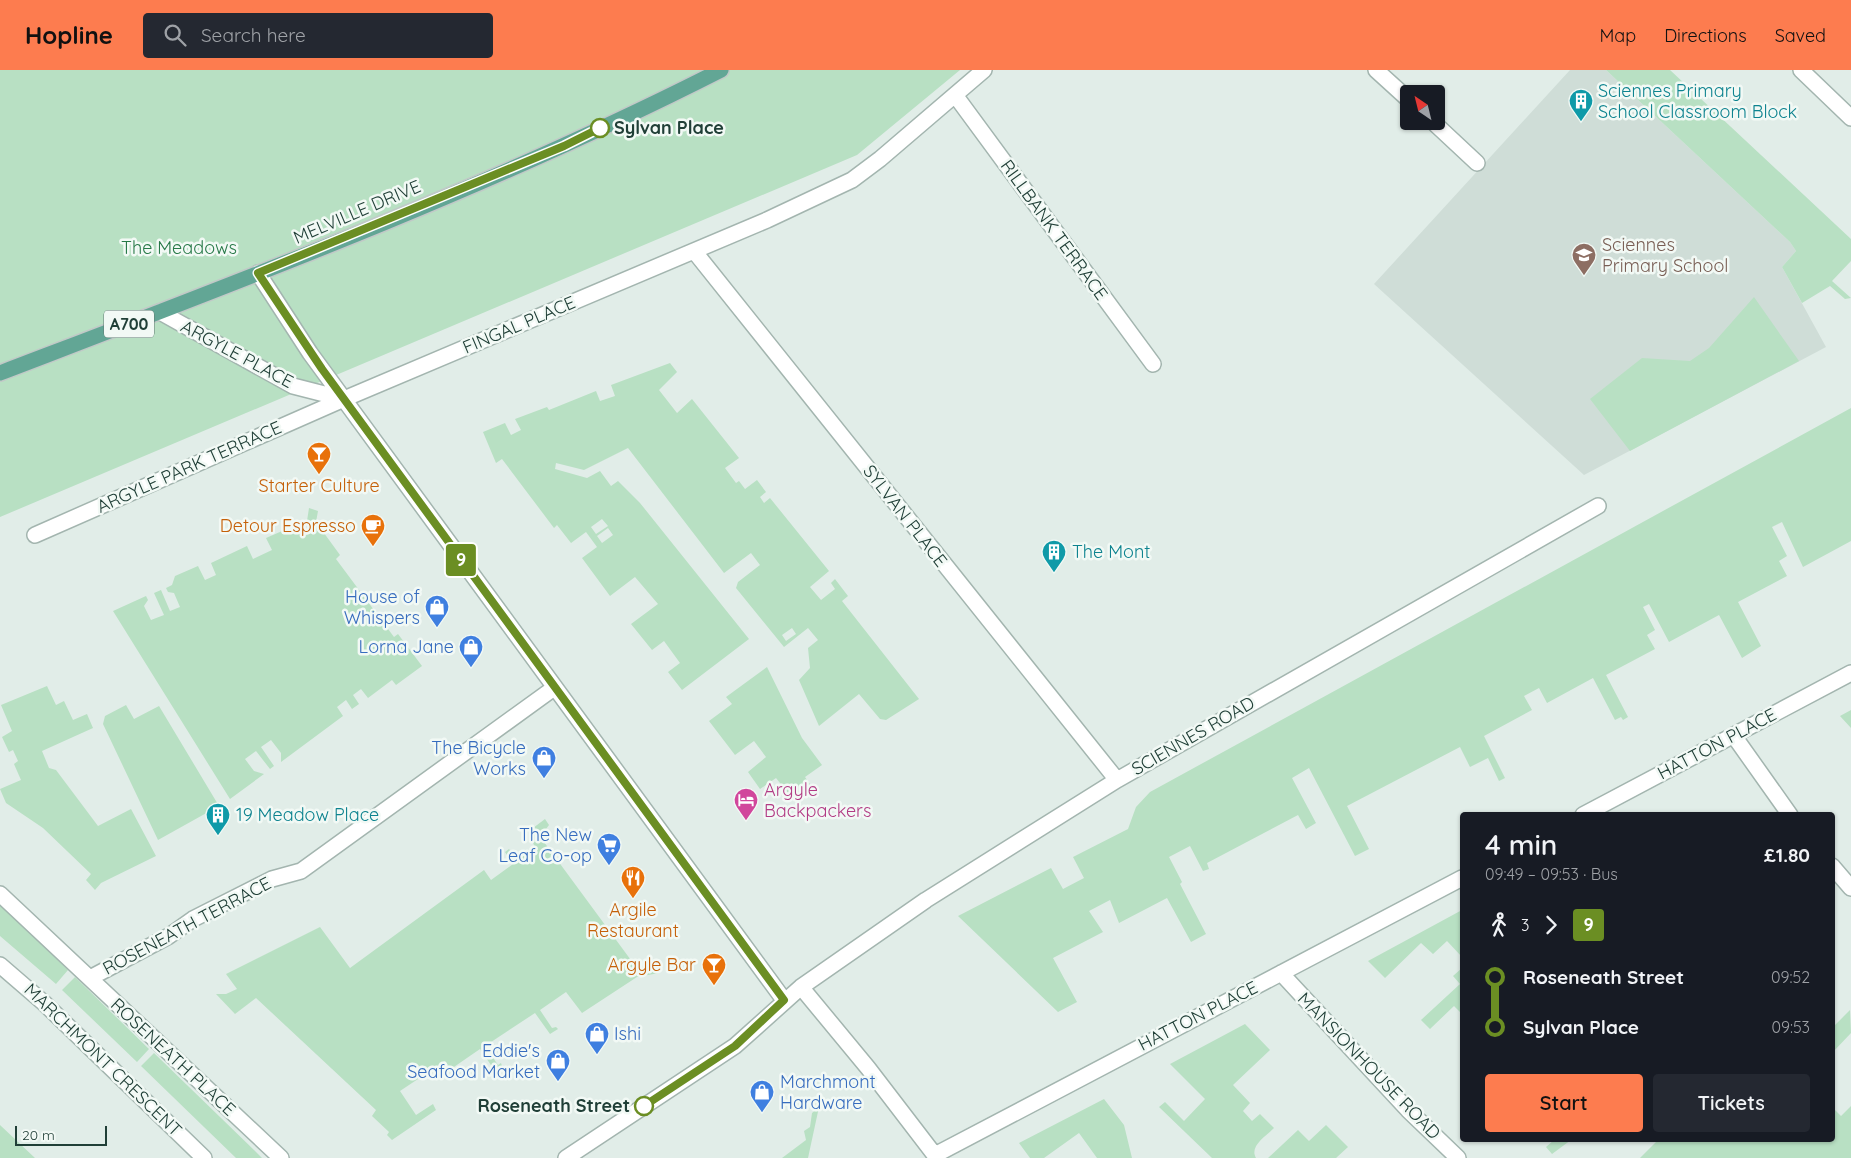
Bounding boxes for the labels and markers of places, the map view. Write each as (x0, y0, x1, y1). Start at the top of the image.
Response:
place label: Sciennes Primary School Classroom Block (1598, 79, 1797, 123)
building icon: Sciennes Primary School Classroom Block (1568, 88, 1594, 122)
place label: Sylvan Place (614, 116, 724, 139)
marker: Sylvan Place (590, 118, 610, 138)
place label: Sciennes Primary School (1602, 233, 1728, 277)
school or university icon: Sciennes Primary School (1571, 242, 1597, 276)
bar icon: Starter Culture (306, 441, 332, 475)
place label: Starter Culture (258, 474, 380, 497)
cafe icon: Detour Espresso (360, 513, 386, 547)
place label: Detour Espresso (220, 514, 356, 537)
building icon: The Mont (1041, 539, 1067, 573)
place label: The Mont (1072, 540, 1150, 563)
place label: House of Whispers (344, 585, 421, 629)
shop icon: House of Whispers (424, 594, 450, 628)
shop icon: Lorna Jane (458, 634, 484, 668)
place label: Lorna Jane (359, 635, 454, 658)
place label: The Bicycle Works (431, 736, 526, 780)
shop icon: The Bicycle Works (531, 745, 557, 779)
place label: Argyle Backpackers (764, 778, 872, 822)
hotel icon: Argyle Backpackers (733, 787, 759, 821)
building icon: 19 Meadow Place (205, 802, 231, 836)
place label: 19 Meadow Place (236, 803, 379, 826)
place label: The New Leaf Co-op (498, 823, 592, 867)
supermarket icon: The New Leaf Co-op (596, 832, 622, 866)
restaurant icon: Argile Restaurant (620, 865, 646, 899)
place label: Argile Restaurant (587, 898, 679, 942)
bar icon: Argyle Bar (701, 952, 727, 986)
place label: Argyle Bar (608, 953, 696, 976)
shop icon: Ishi (584, 1021, 610, 1055)
place label: Ishi (614, 1022, 641, 1045)
place label: Eddie's Seafood Market (407, 1039, 540, 1083)
shop icon: Eddie's Seafood Market (545, 1048, 571, 1082)
place label: Marchmont Hardware (780, 1070, 876, 1114)
shop icon: Marchmont Hardware (749, 1079, 775, 1113)
place label: Roseneath Street (477, 1094, 630, 1117)
marker: Roseneath Street (634, 1096, 654, 1116)

